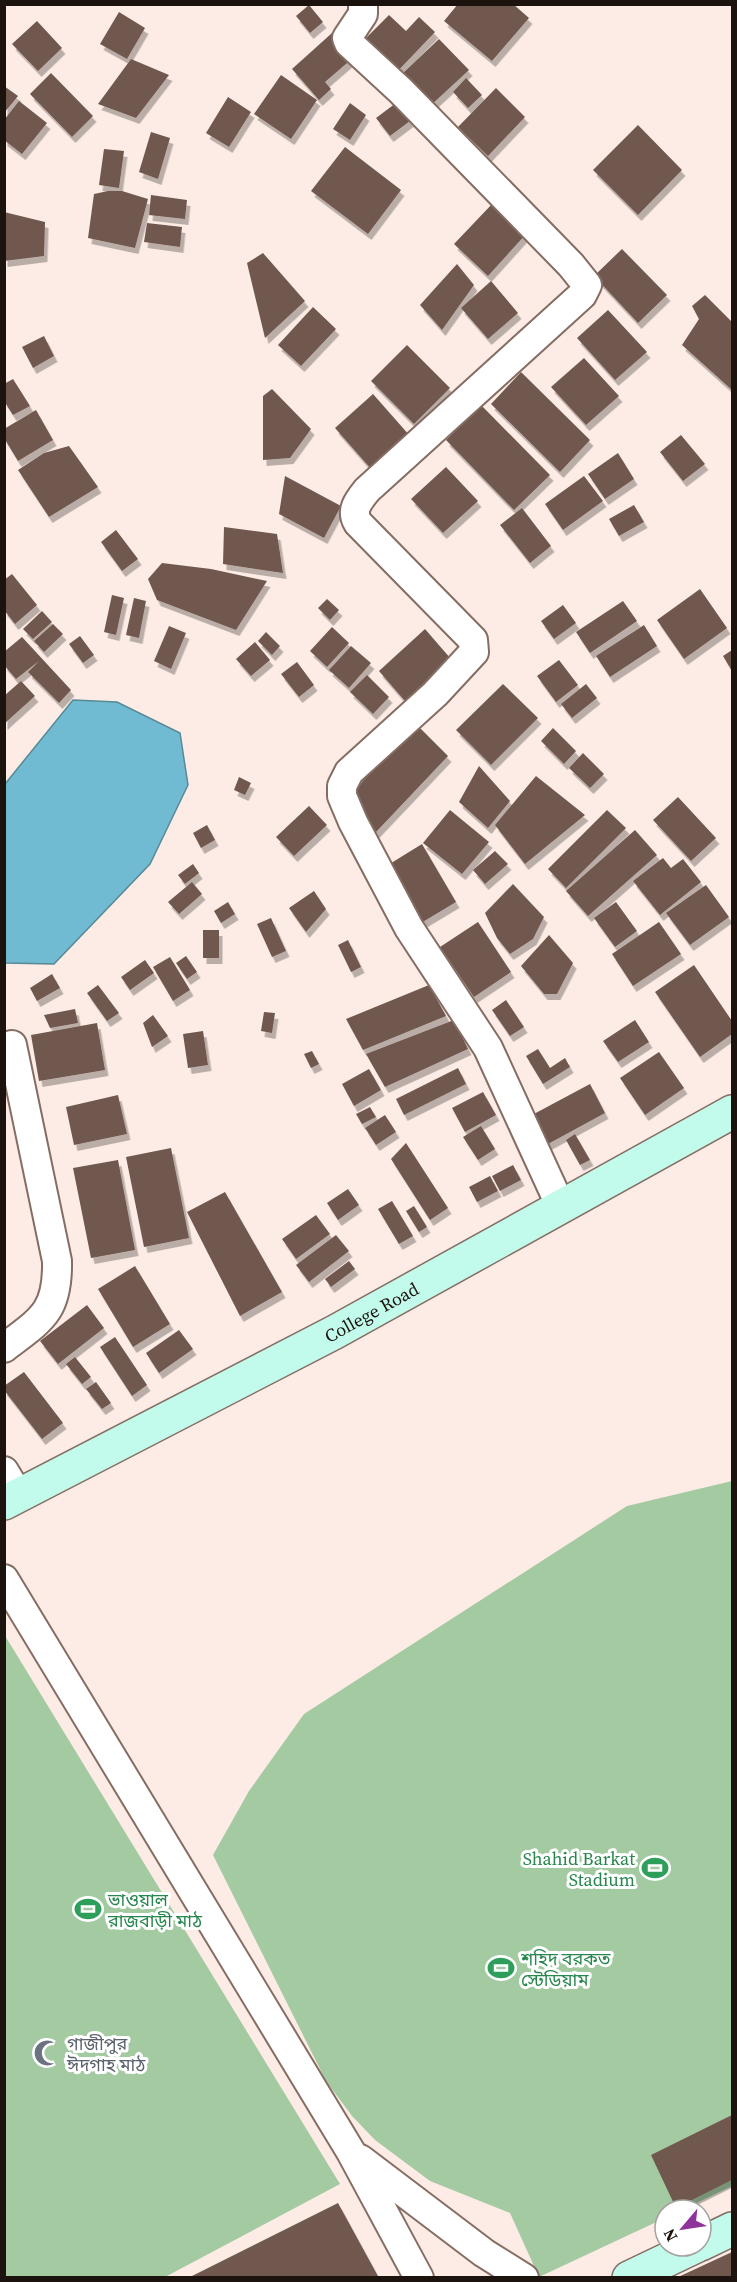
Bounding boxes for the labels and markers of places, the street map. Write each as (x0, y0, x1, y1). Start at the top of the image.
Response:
place label: Shahid Barkat Stadium (523, 1846, 635, 1892)
sports icon: Shahid Barkat Stadium (640, 1853, 670, 1883)
place label: ভাওয়াল রাজবাড়ী মাঠ (107, 1887, 202, 1933)
sports icon: ভাওয়াল রাজবাড়ী মাঠ (73, 1894, 103, 1924)
place label: শহিদ বরকত স্টেডিয়াম (520, 1946, 611, 1992)
sports icon: শহিদ বরকত স্টেডিয়াম (486, 1953, 516, 1983)
place label: গাজীপুর ঈদগাহ মাঠ (66, 2031, 145, 2077)
mosque icon: গাজীপুর ঈদগাহ মাঠ (32, 2038, 62, 2068)

